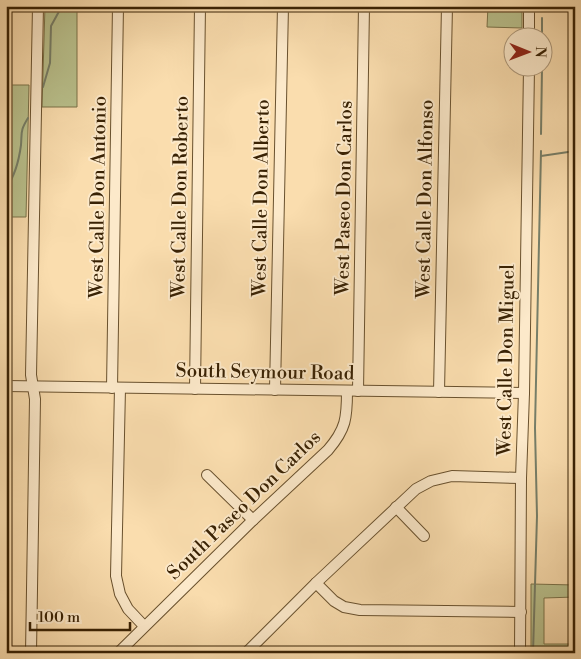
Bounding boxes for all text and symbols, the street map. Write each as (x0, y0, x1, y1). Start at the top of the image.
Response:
north arrow (504, 28, 554, 78)
text: N (531, 47, 549, 58)
street label: West Calle Don Antonio (84, 95, 112, 300)
street label: West Calle Don Roberto (166, 95, 194, 300)
street label: West Calle Don Alberto (247, 99, 275, 298)
street label: West Calle Don Alfonso (411, 99, 439, 300)
street label: West Paseo Don Carlos (330, 100, 358, 297)
street label: West Calle Don Miguel (492, 264, 520, 457)
street label: South Seymour Road (175, 358, 355, 386)
street label: South Paseo Don Carlos (162, 425, 326, 585)
scale bar (30, 599, 130, 631)
text: 100 m (38, 608, 80, 627)

